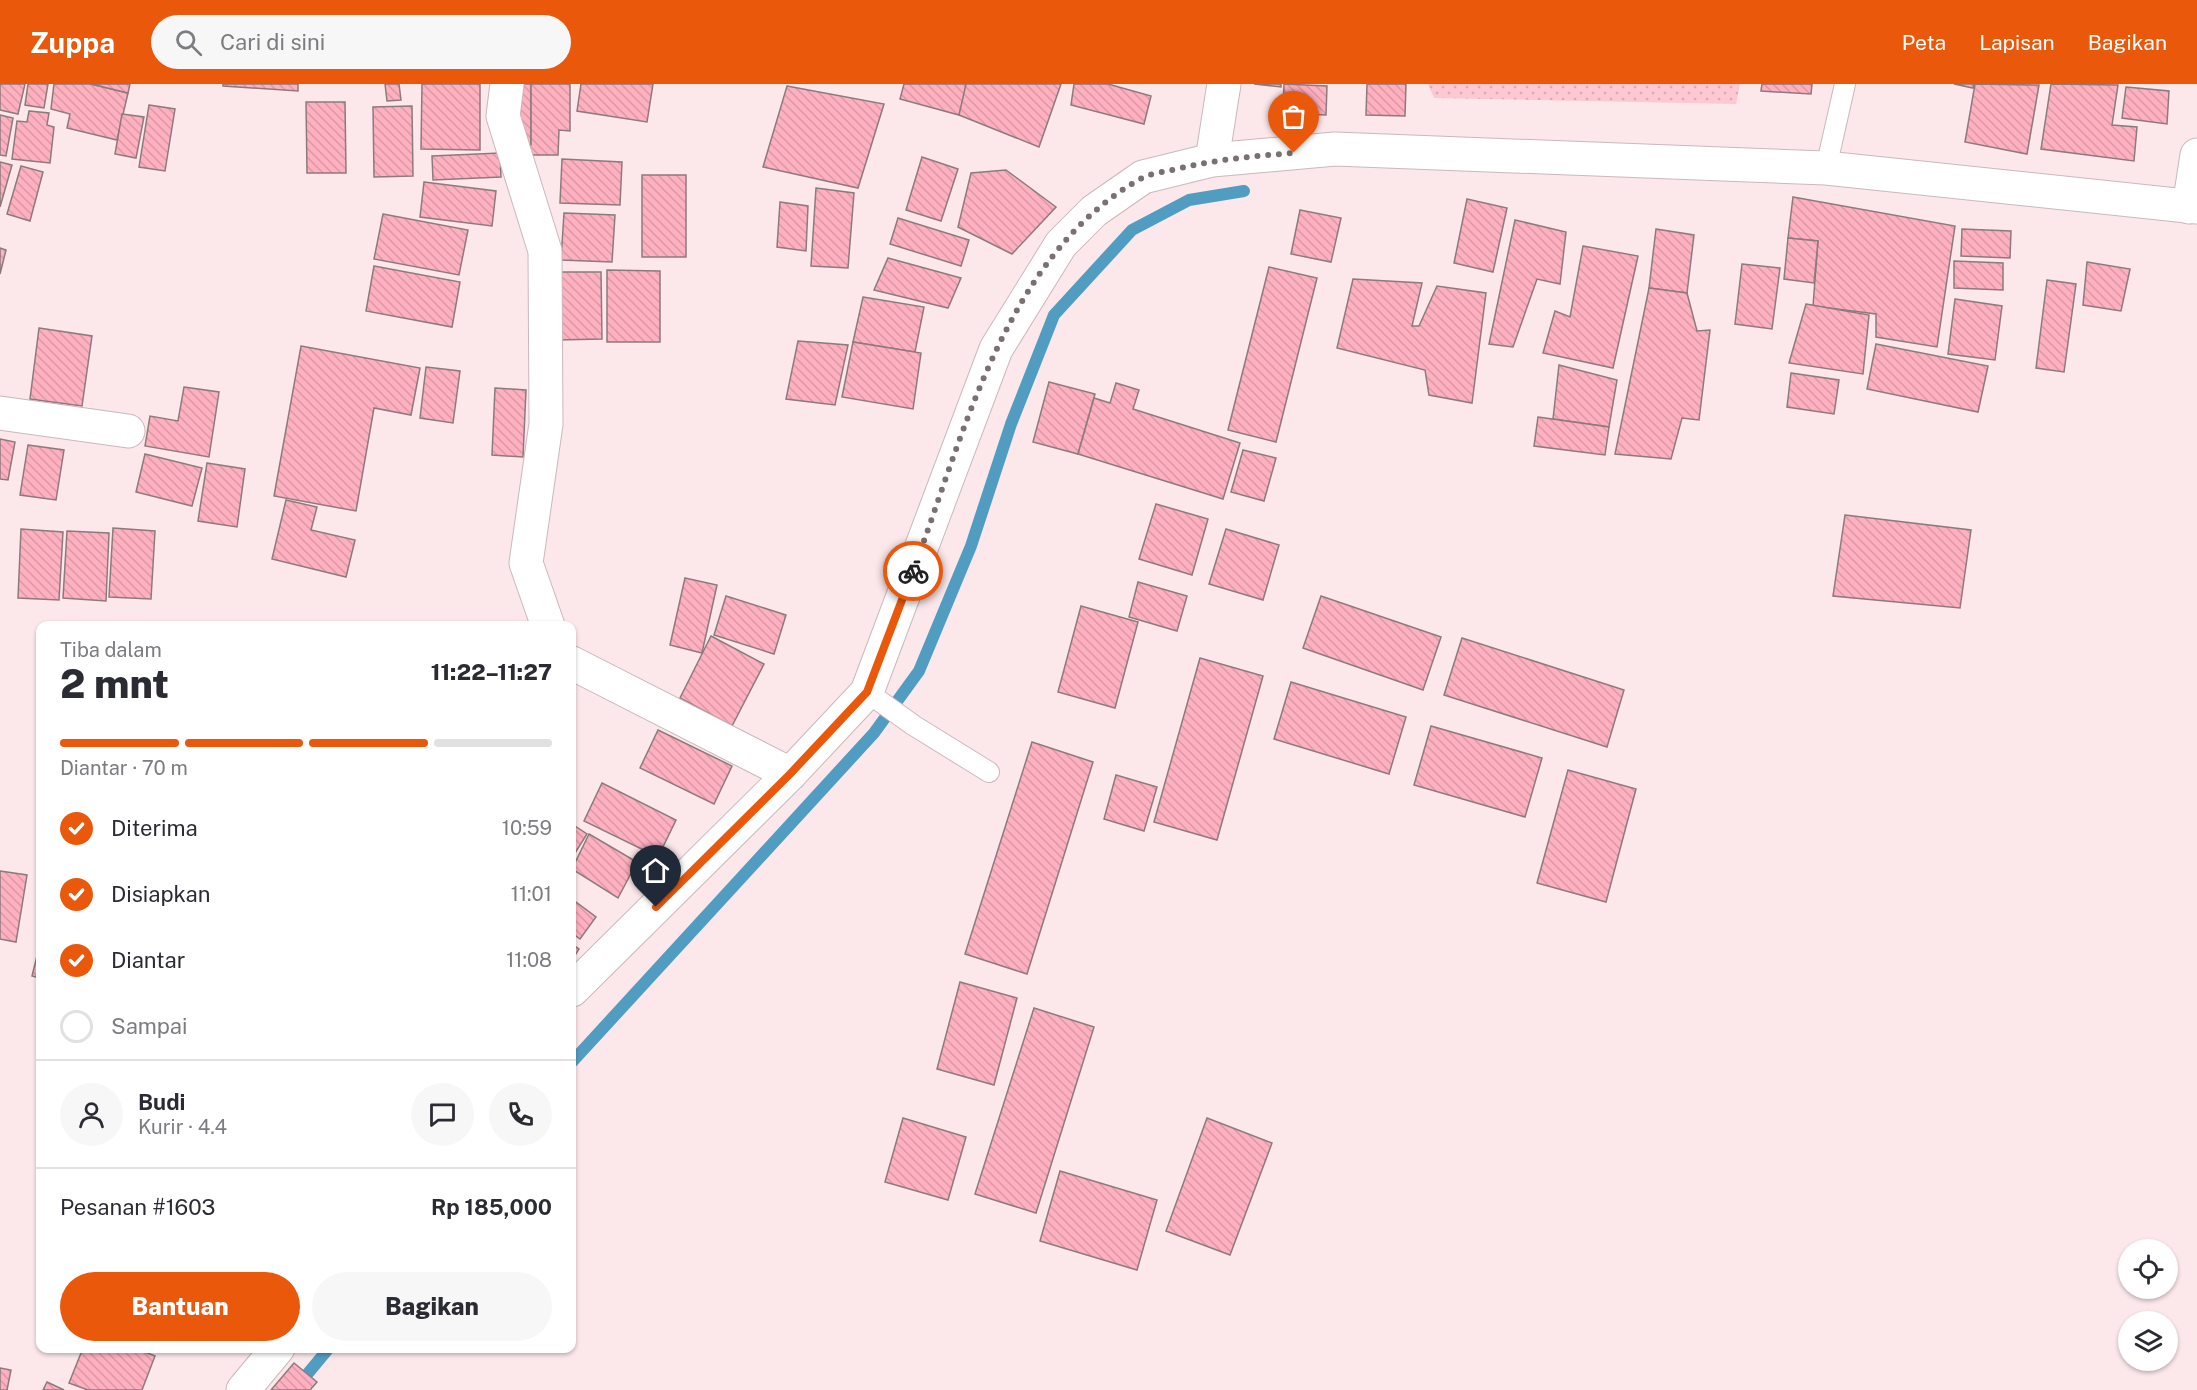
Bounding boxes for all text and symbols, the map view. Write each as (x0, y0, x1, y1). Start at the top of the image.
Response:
search box (151, 15, 571, 69)
text: Zuppa (30, 26, 115, 59)
icon: search (172, 26, 205, 59)
text: Cari di sini (220, 29, 325, 55)
text: Peta (1902, 30, 1946, 55)
text: Lapisan (1979, 30, 2055, 55)
text: Bagikan (2088, 30, 2167, 55)
pin (1268, 91, 1319, 153)
icon: bag (1277, 100, 1310, 133)
courier (883, 541, 943, 601)
icon: bike (897, 555, 930, 588)
text: Tiba dalam (60, 638, 162, 662)
text: 11:22–11:27 (431, 659, 552, 685)
text: 2 mnt (60, 661, 169, 707)
text: Diantar · 70 m (60, 756, 188, 780)
icon: check (60, 812, 93, 845)
text: Diterima (111, 815, 198, 841)
text: 10:59 (502, 816, 552, 840)
pin (630, 845, 681, 907)
icon: home (639, 854, 672, 887)
icon: check (60, 878, 93, 911)
text: Disiapkan (111, 881, 210, 907)
text: 11:01 (511, 882, 552, 906)
icon: check (60, 944, 93, 977)
text: Diantar (111, 947, 185, 973)
text: 11:08 (506, 948, 552, 972)
text: Sampai (111, 1013, 187, 1039)
button: person (60, 1083, 123, 1146)
button: chat (411, 1083, 474, 1146)
button: phone (489, 1083, 552, 1146)
text: Budi (138, 1089, 185, 1115)
text: Kurir · 4.4 (138, 1115, 227, 1139)
text: Pesanan #1603 (60, 1194, 215, 1220)
text: Rp 185,000 (431, 1194, 552, 1220)
map controls (2118, 1239, 2178, 1371)
button: locate (2118, 1239, 2178, 1299)
button: Bantuan (60, 1272, 300, 1341)
button: Bagikan (312, 1272, 552, 1341)
button: layers (2118, 1311, 2178, 1371)

